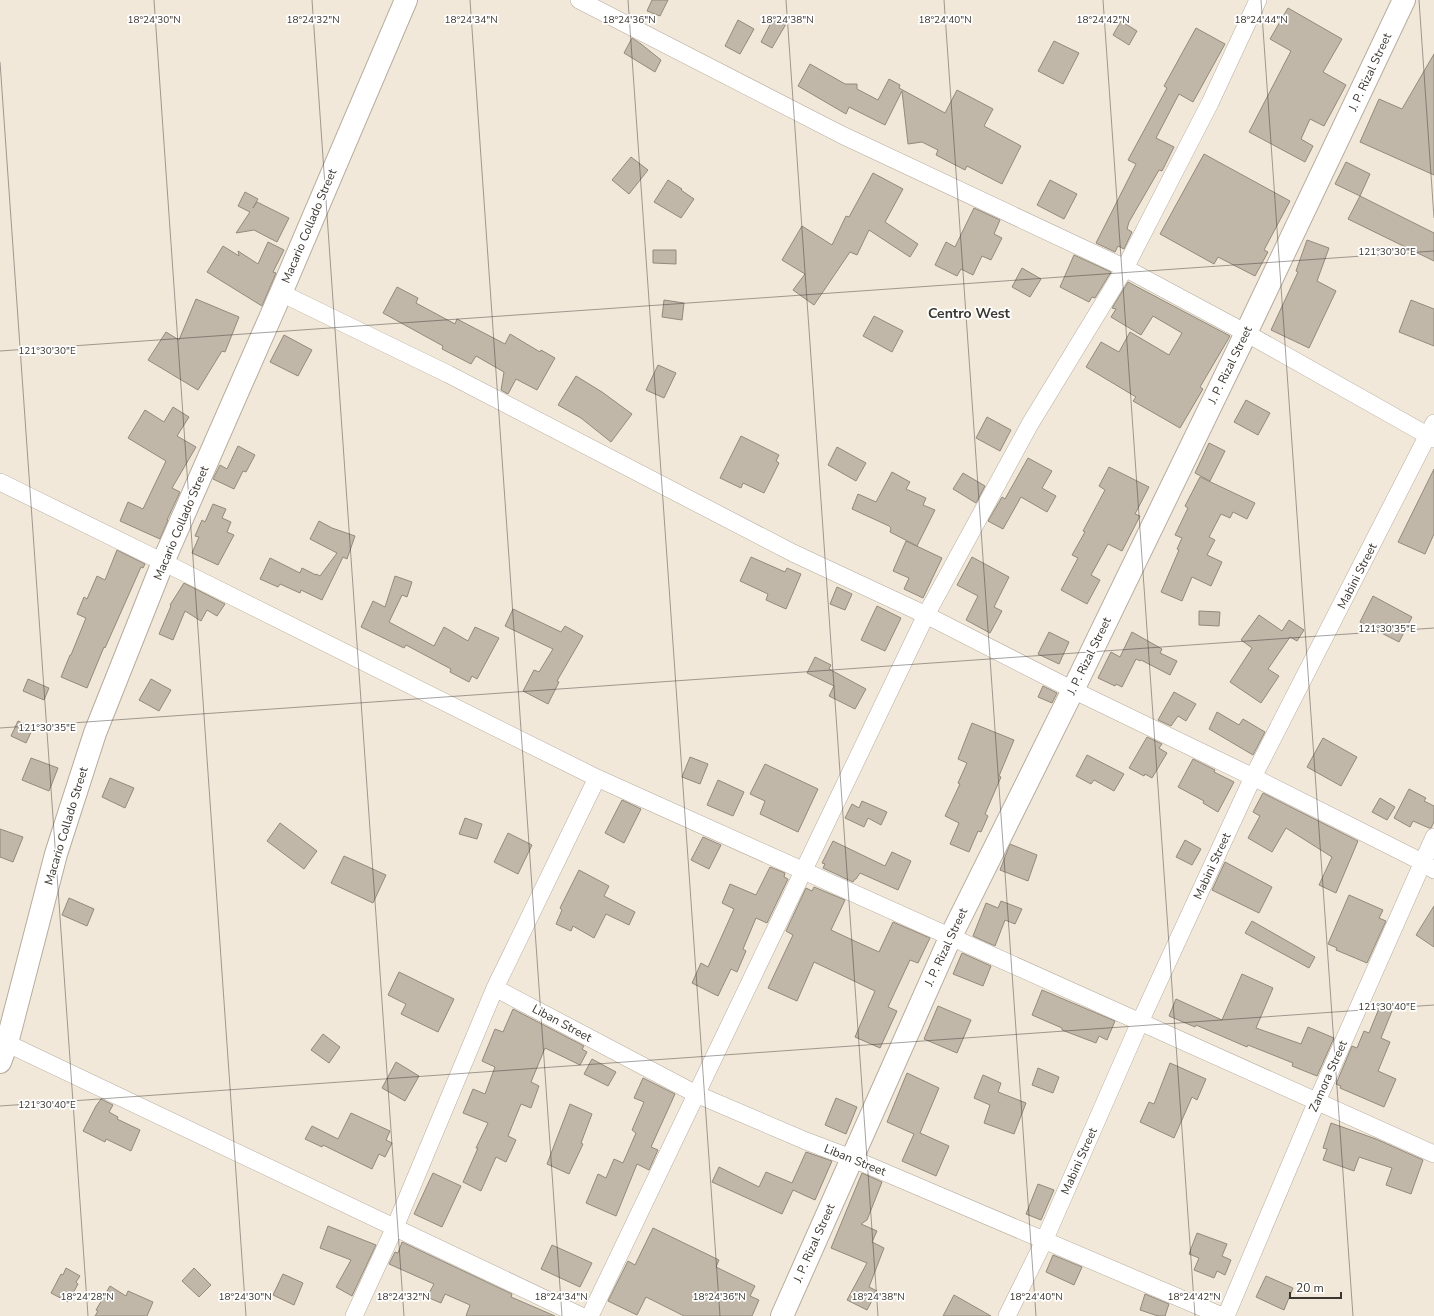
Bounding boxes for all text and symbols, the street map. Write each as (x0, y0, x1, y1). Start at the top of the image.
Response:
text: 18°24'30"N (127, 13, 181, 27)
text: 18°24'32"N (286, 13, 340, 27)
text: 18°24'34"N (444, 13, 498, 27)
text: 18°24'36"N (602, 13, 656, 27)
text: 18°24'38"N (760, 13, 814, 27)
text: 18°24'40"N (918, 13, 972, 27)
text: 18°24'42"N (1076, 13, 1130, 27)
text: 18°24'44"N (1234, 13, 1288, 27)
street label: J. P. Rizal Street (1344, 30, 1395, 115)
street label: Macario Collado Street (278, 166, 341, 286)
text: 121°30'30"E (1358, 245, 1416, 259)
district label: Centro West (928, 304, 1011, 323)
street label: J. P. Rizal Street (1204, 323, 1256, 407)
text: 121°30'30"E (18, 344, 76, 358)
street label: Macario Collado Street (150, 463, 213, 583)
street label: Mabini Street (1334, 540, 1381, 612)
street label: J. P. Rizal Street (1063, 614, 1115, 698)
text: 121°30'35"E (1358, 622, 1416, 636)
text: 121°30'35"E (18, 721, 76, 735)
street label: Macario Collado Street (40, 764, 92, 887)
street label: Mabini Street (1190, 829, 1235, 902)
street label: J. P. Rizal Street (920, 905, 971, 990)
text: 121°30'40"E (1358, 1000, 1416, 1014)
street label: Liban Street (529, 1001, 595, 1046)
street label: Zamora Street (1305, 1037, 1351, 1114)
text: 121°30'40"E (18, 1098, 76, 1112)
street label: Mabini Street (1057, 1124, 1101, 1197)
street label: Liban Street (822, 1140, 889, 1180)
street label: J. P. Rizal Street (789, 1200, 839, 1286)
scale bar (1290, 1274, 1341, 1300)
text: 20 m (1296, 1280, 1324, 1296)
text: 18°24'28"N (60, 1290, 114, 1304)
text: 18°24'30"N (218, 1290, 272, 1304)
text: 18°24'32"N (376, 1290, 430, 1304)
text: 18°24'34"N (534, 1290, 588, 1304)
text: 18°24'36"N (692, 1290, 746, 1304)
text: 18°24'38"N (851, 1290, 905, 1304)
text: 18°24'40"N (1009, 1290, 1063, 1304)
text: 18°24'42"N (1167, 1290, 1221, 1304)

